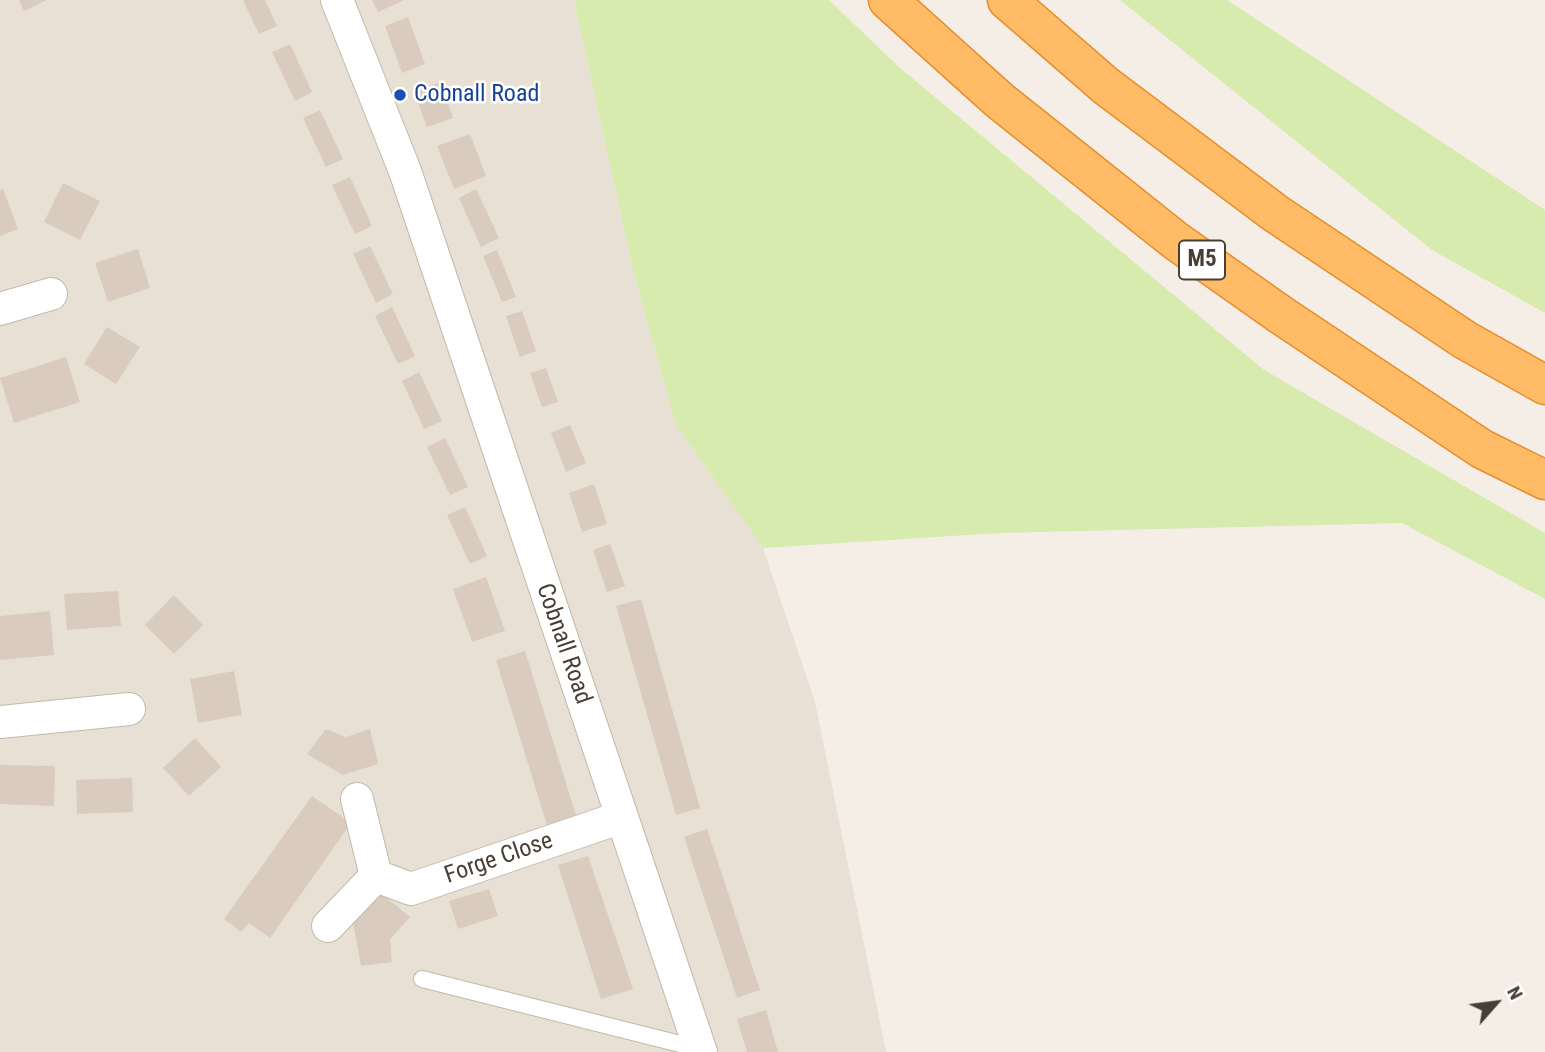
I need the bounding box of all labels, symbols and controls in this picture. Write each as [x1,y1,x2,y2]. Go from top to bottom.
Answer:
place label: Cobnall Road [414,81,539,109]
marker: Cobnall Road [392,87,408,103]
road number: M5 [1179,241,1225,280]
street label: Cobnall Road [529,580,597,708]
street label: Forge Close [441,827,557,891]
north arrow [1461,968,1531,1038]
text: N [1502,982,1528,1003]

